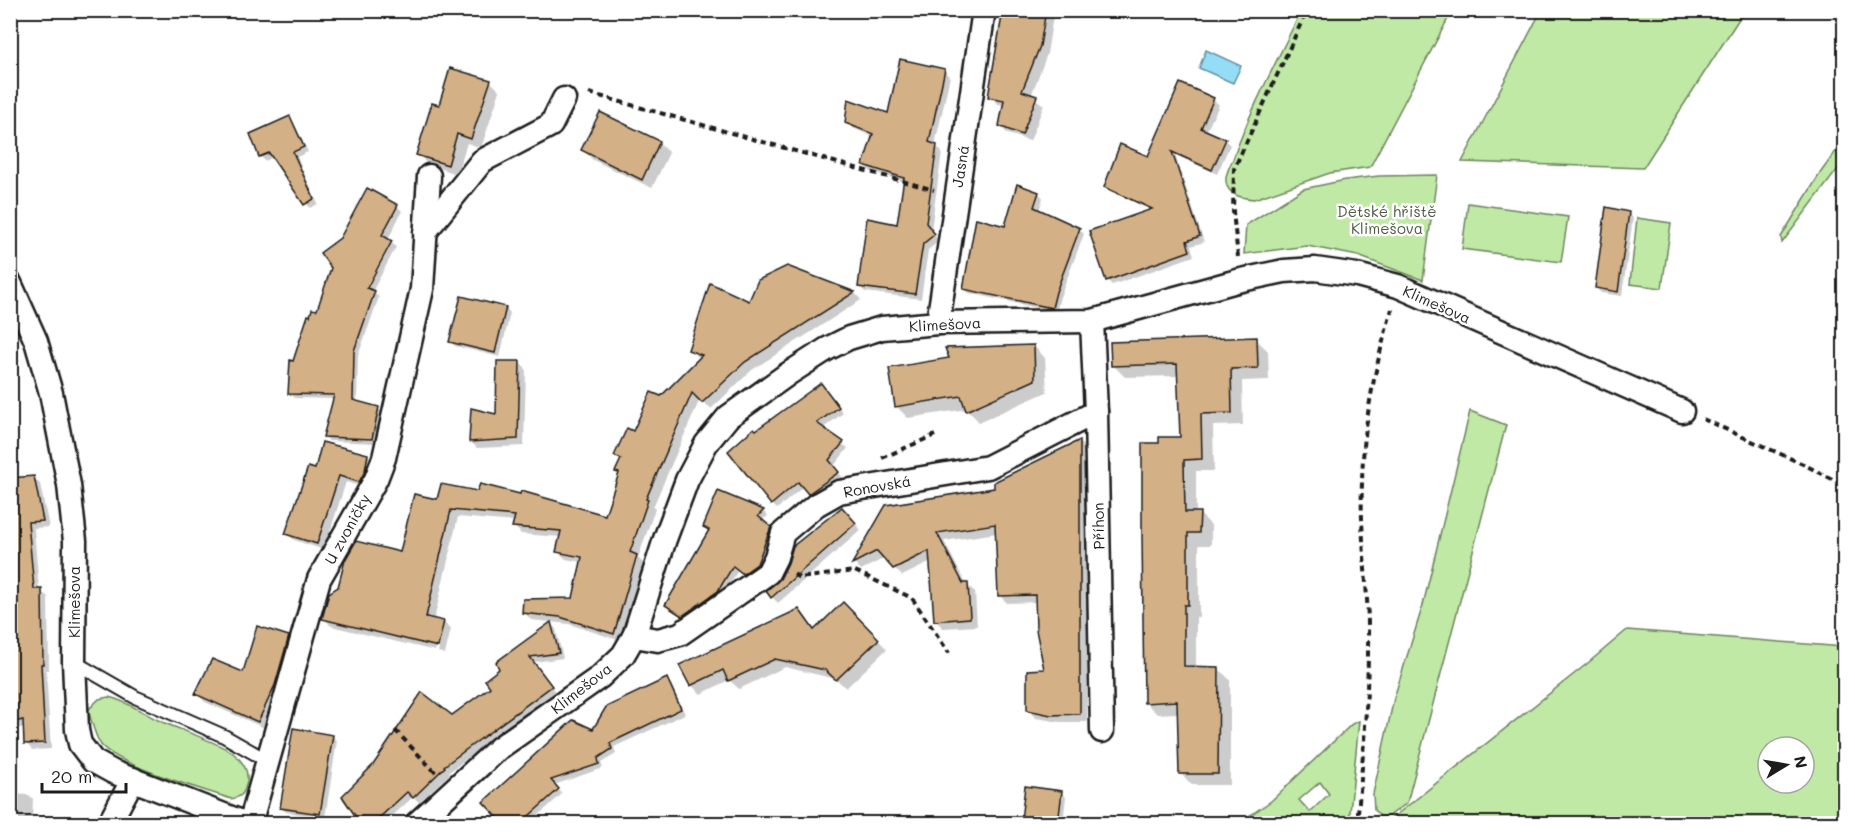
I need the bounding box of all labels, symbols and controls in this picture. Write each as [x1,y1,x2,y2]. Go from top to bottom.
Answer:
street label: Jasná [947,143,973,189]
park label: Dětské hřiště Klimešova [1337,201,1437,238]
street label: Klimešova [1400,280,1474,328]
street label: Klimešova [908,312,982,336]
street label: Ronovská [842,470,912,502]
street label: U zvoničky [319,490,375,568]
street label: Příhon [1088,502,1108,550]
street label: Klimešova [64,566,84,638]
street label: Klimešova [546,658,616,718]
north arrow [1756,735,1816,795]
text: N [1790,754,1813,770]
scale bar [42,756,126,794]
text: 20 m [51,764,92,788]

